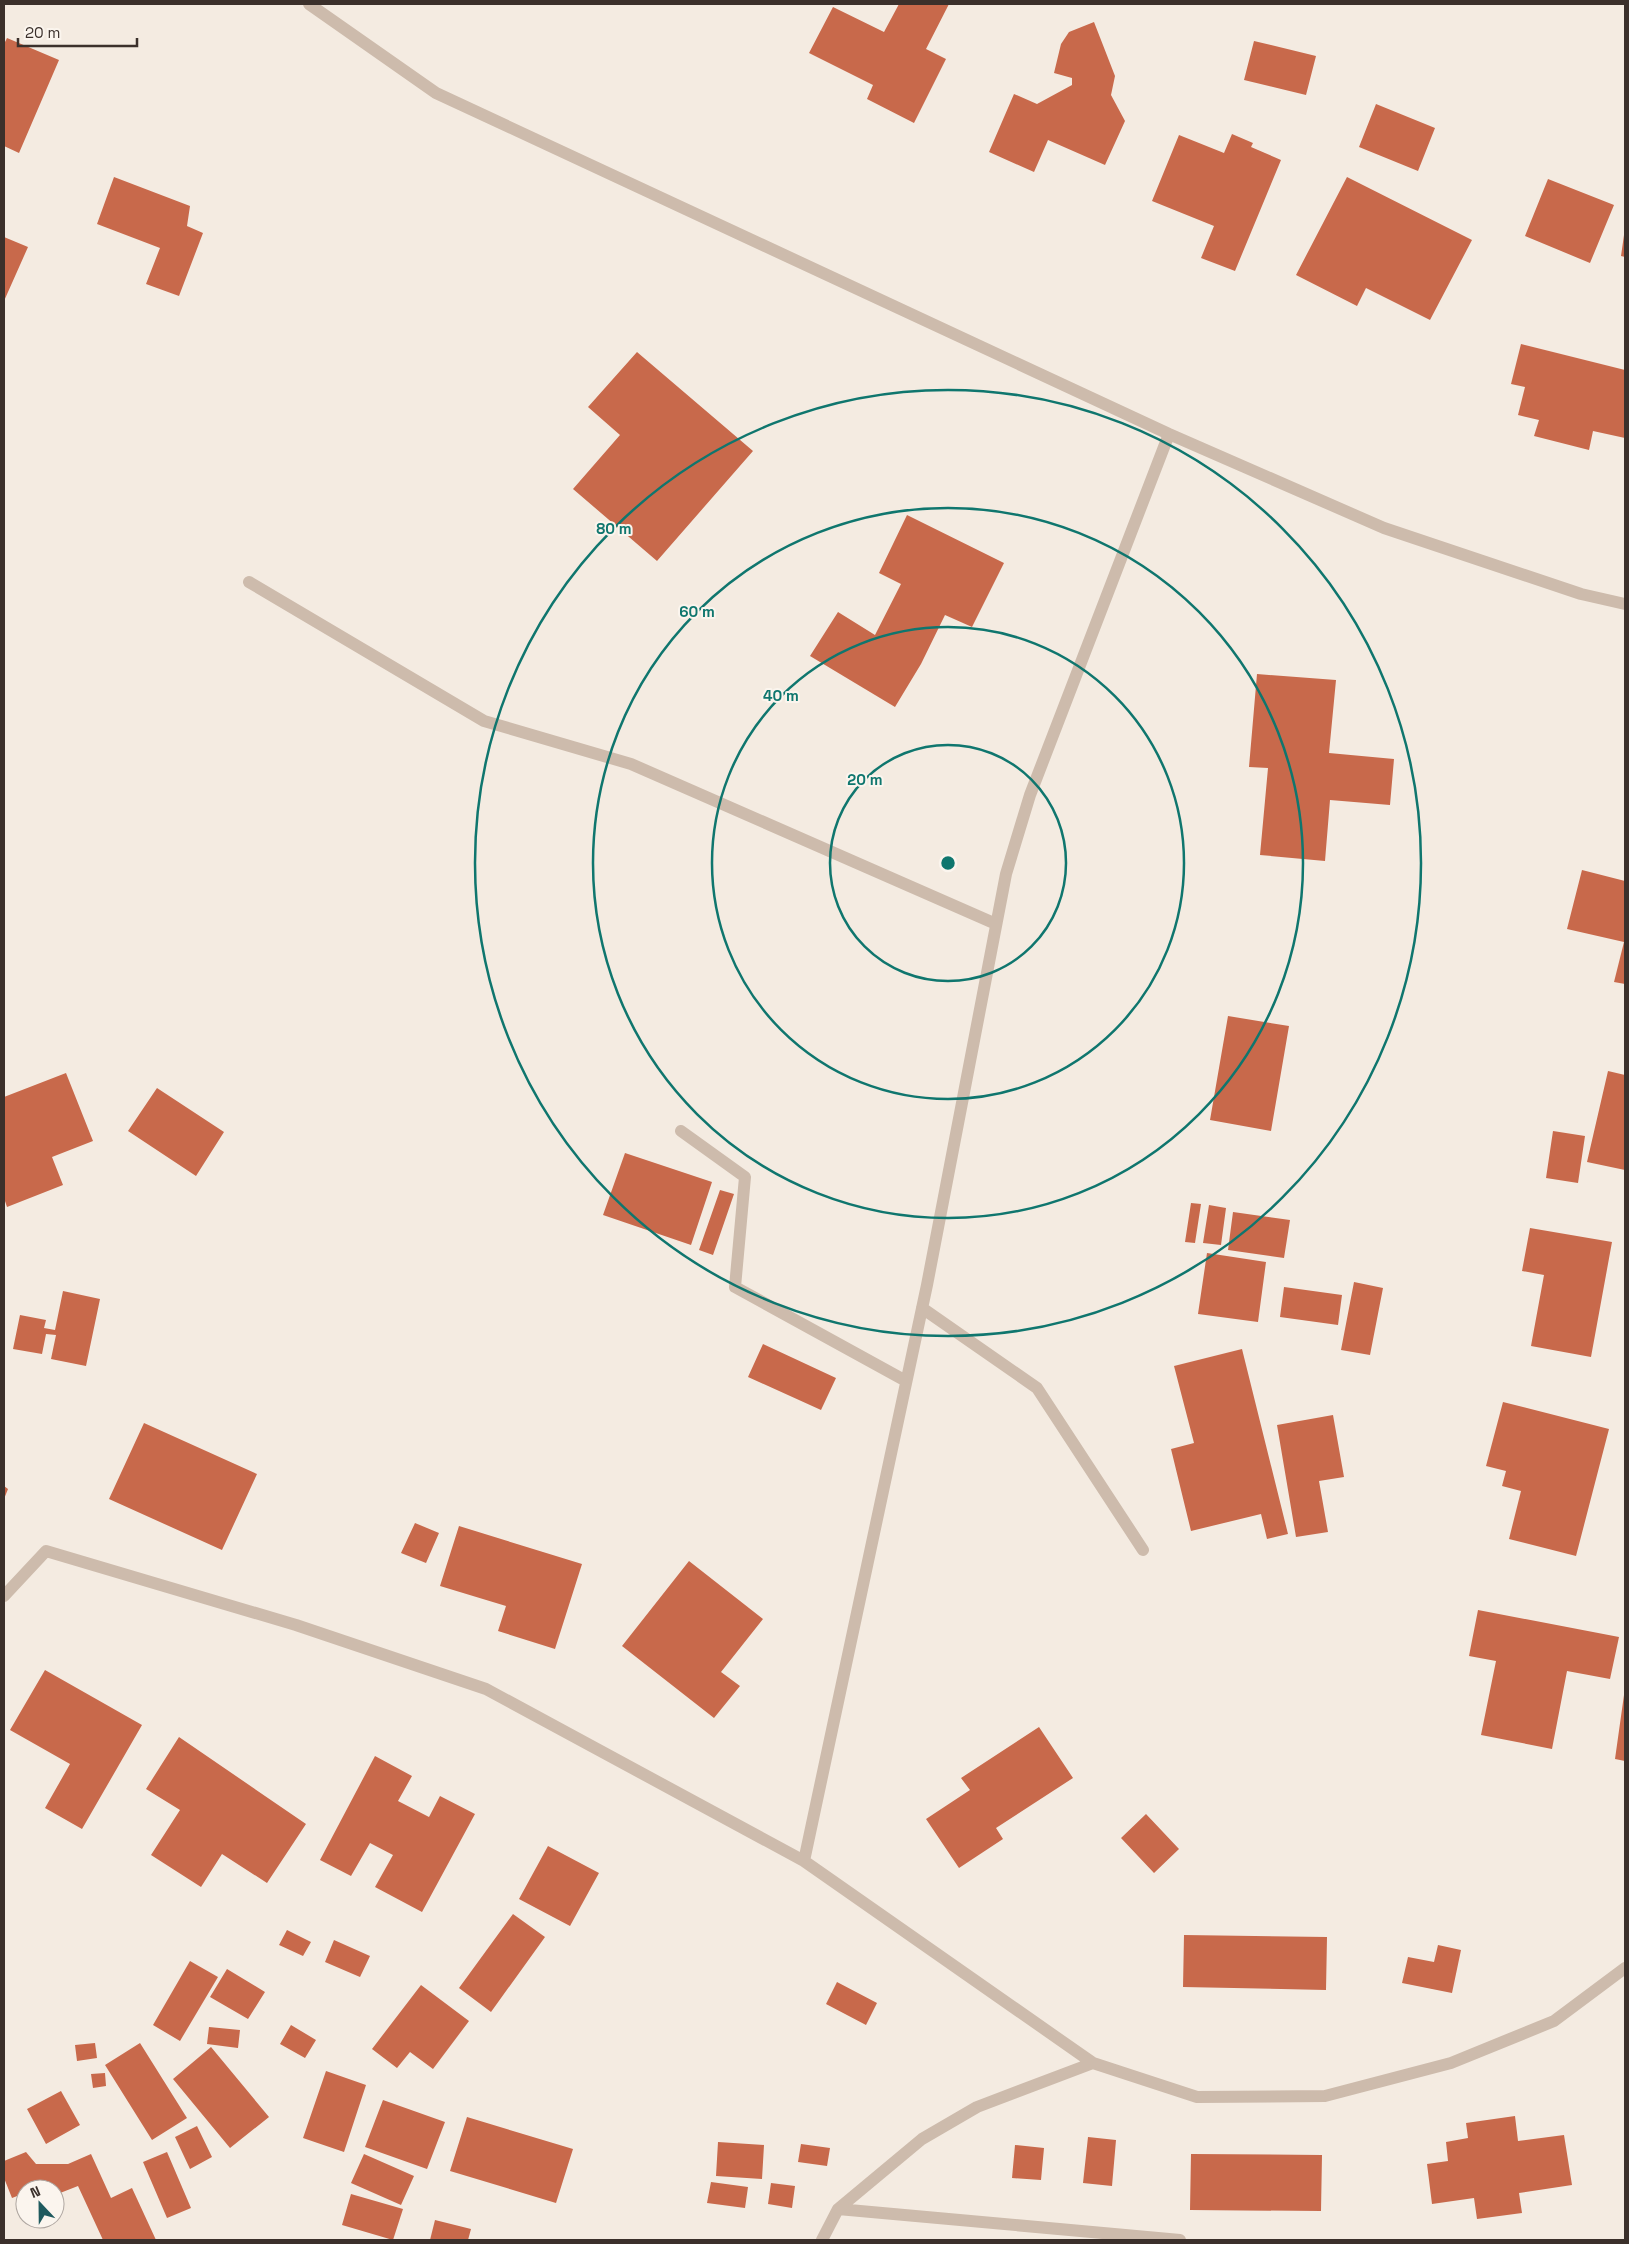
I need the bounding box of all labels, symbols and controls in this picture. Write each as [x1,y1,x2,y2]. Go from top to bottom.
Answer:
scale bar [18,15,136,47]
text: 20 m [25,23,60,42]
text: 80 m [596,519,632,538]
text: 60 m [679,602,715,621]
text: 40 m [763,686,799,705]
text: 20 m [847,770,883,789]
centre of rings [939,854,957,872]
north arrow [15,2179,65,2229]
text: N [27,2182,43,2202]

